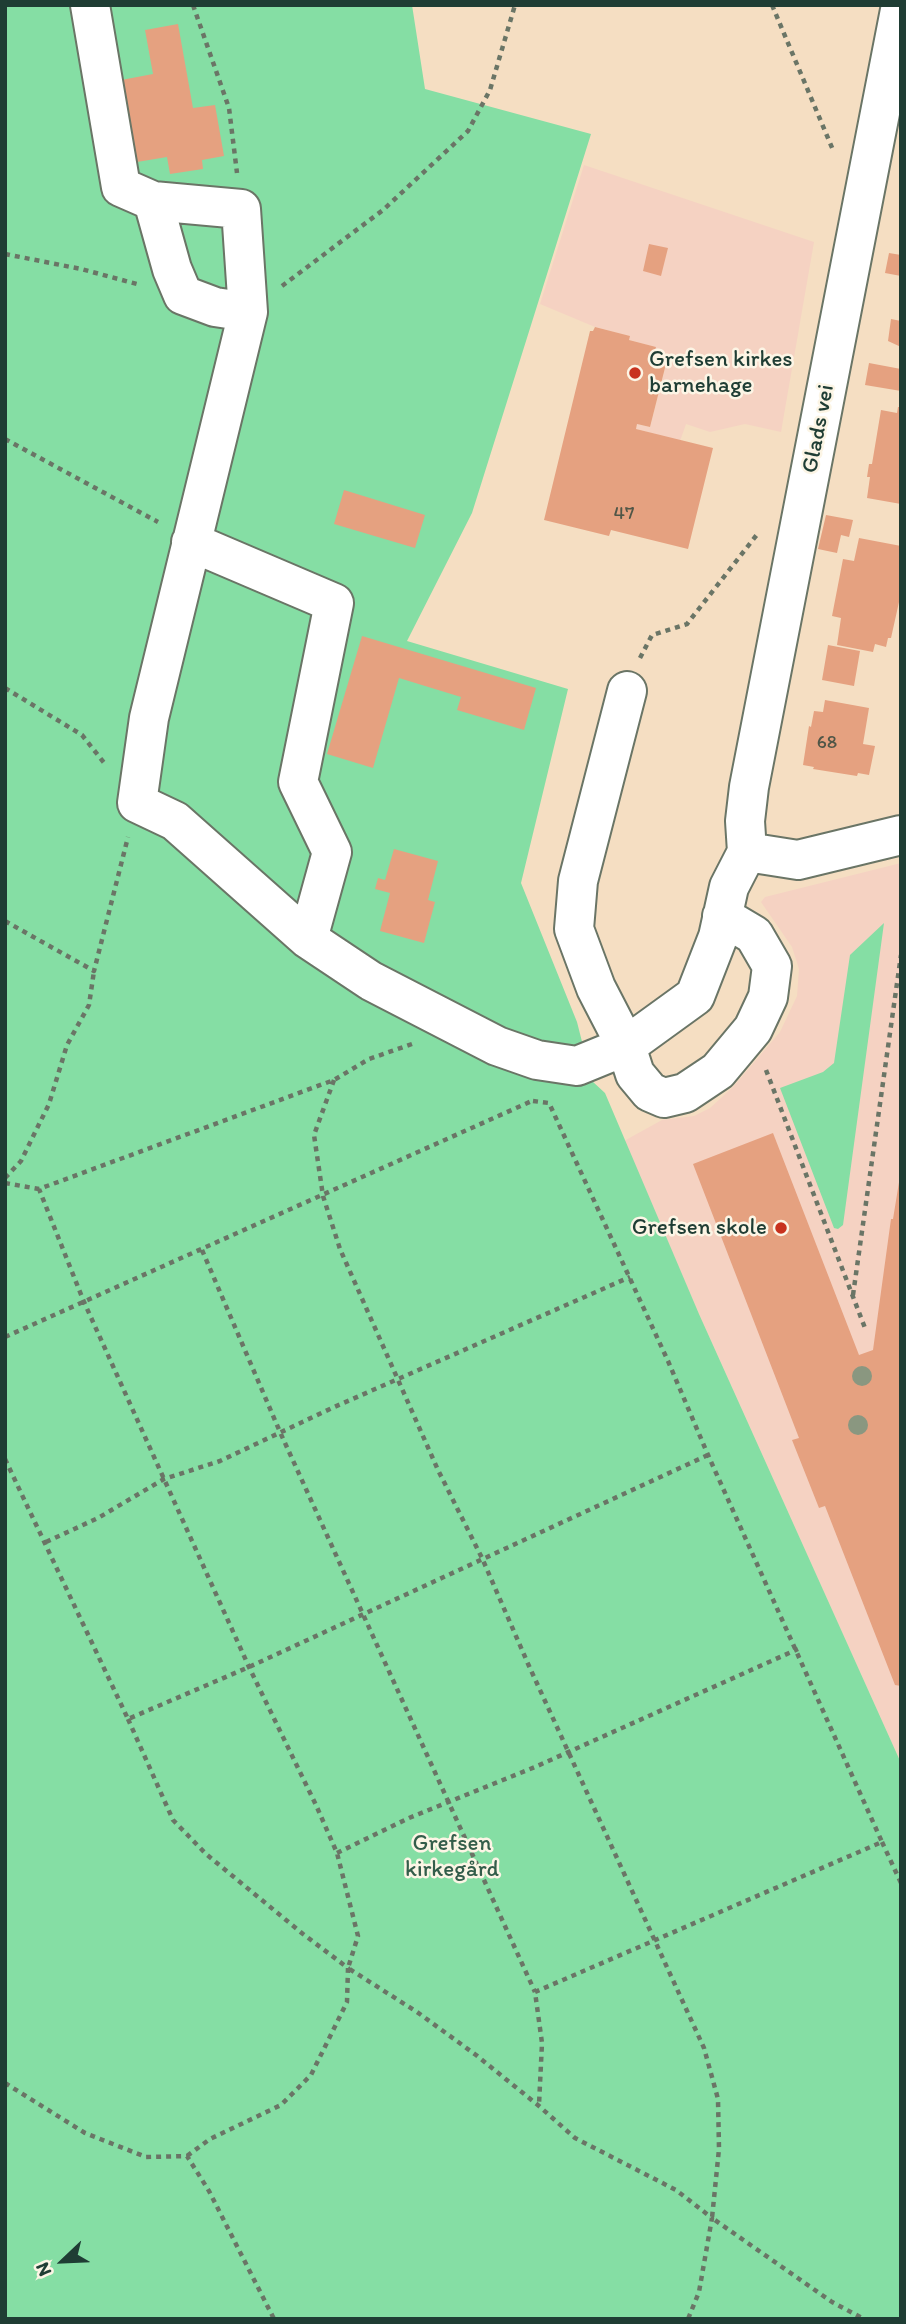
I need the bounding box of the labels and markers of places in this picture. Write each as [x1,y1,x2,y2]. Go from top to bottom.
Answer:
place label: Grefsen kirkes barnehage [649,346,793,400]
marker: Grefsen kirkes barnehage [627,365,643,381]
place label: Grefsen skole [632,1214,767,1242]
marker: Grefsen skole [773,1220,789,1236]

